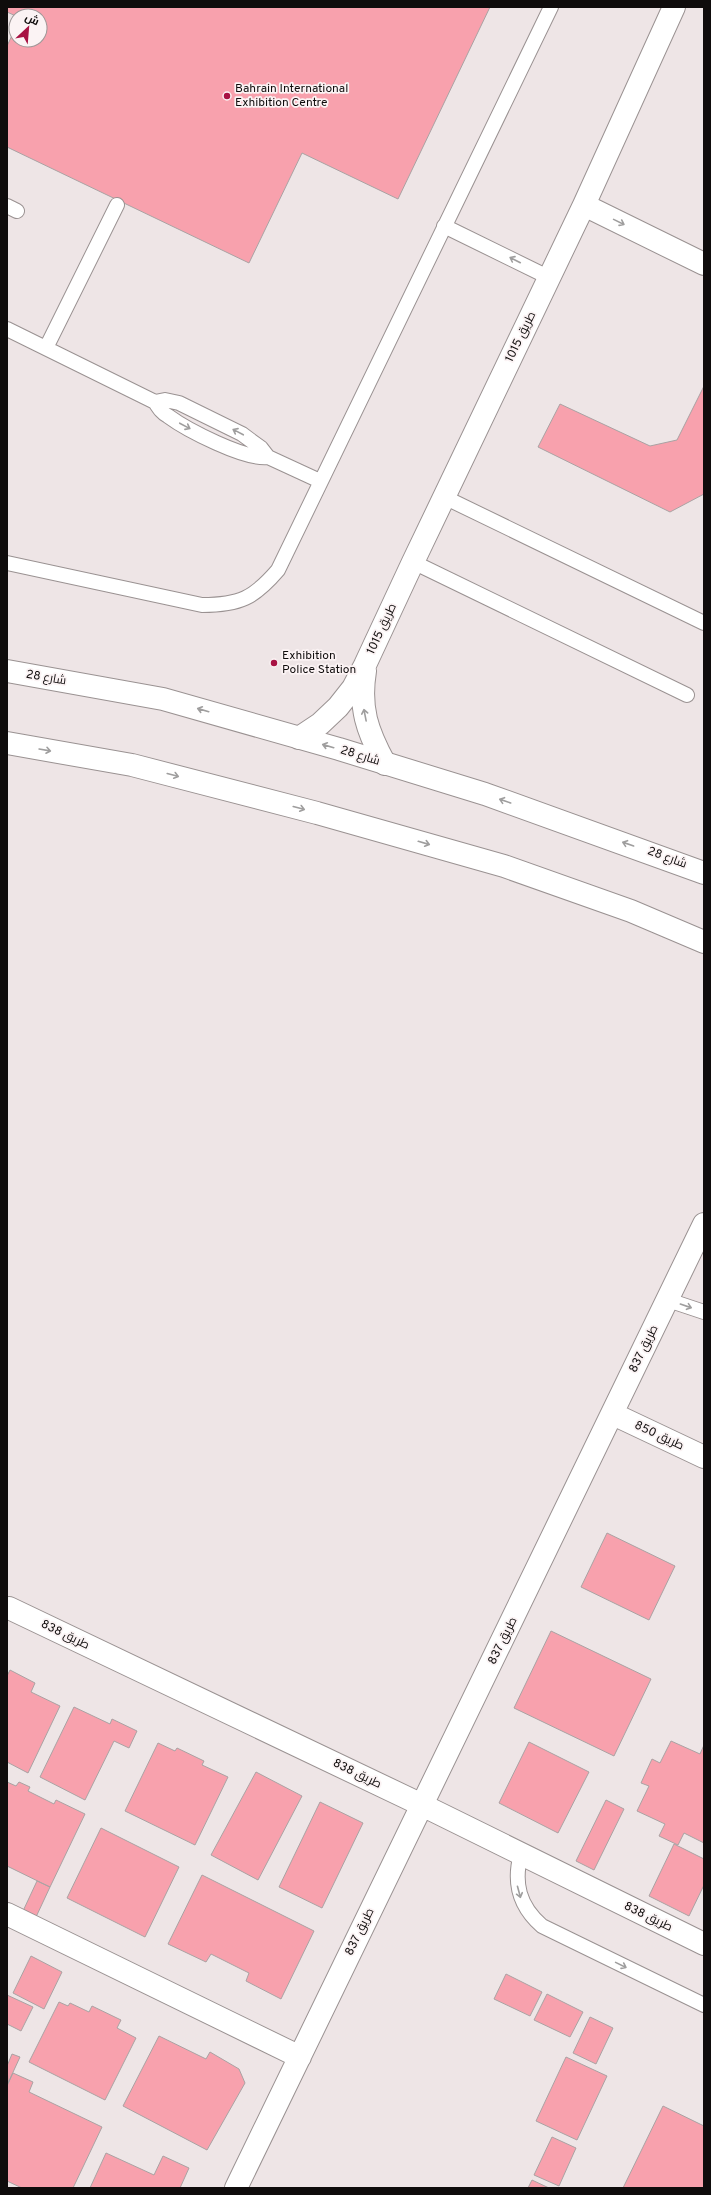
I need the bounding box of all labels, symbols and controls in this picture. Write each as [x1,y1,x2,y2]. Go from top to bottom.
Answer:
north arrow [8,8,48,48]
text: ش [23,11,41,29]
place label: Bahrain International Exhibition Centre [235,81,348,111]
marker: Bahrain International Exhibition Centre [222,91,232,101]
one-way arrow [613,219,625,226]
one-way arrow [509,256,521,263]
street label: طريق 1015 [502,309,540,365]
one-way arrow [179,423,191,430]
one-way arrow [232,428,244,436]
street label: طريق 1015 [363,601,401,657]
place label: Exhibition Police Station [282,648,356,678]
marker: Exhibition Police Station [269,658,279,668]
street label: شارع 28 [25,667,68,689]
one-way arrow [197,706,210,713]
one-way arrow [360,709,368,722]
one-way arrow [322,742,335,749]
street label: شارع 28 [338,742,382,770]
one-way arrow [39,746,52,754]
one-way arrow [166,772,179,780]
one-way arrow [500,797,512,805]
one-way arrow [292,805,305,812]
one-way arrow [417,840,430,847]
one-way arrow [623,840,635,848]
street label: شارع 28 [645,844,689,873]
one-way arrow [679,1303,692,1310]
street label: طريق 837 [626,1323,662,1375]
street label: طريق 850 [632,1418,686,1454]
street label: طريق 837 [485,1615,521,1667]
street label: طريق 838 [38,1616,92,1654]
street label: طريق 838 [330,1755,384,1793]
one-way arrow [516,1886,523,1899]
street label: طريق 838 [621,1898,675,1936]
street label: طريق 837 [342,1906,378,1958]
one-way arrow [615,1962,627,1969]

